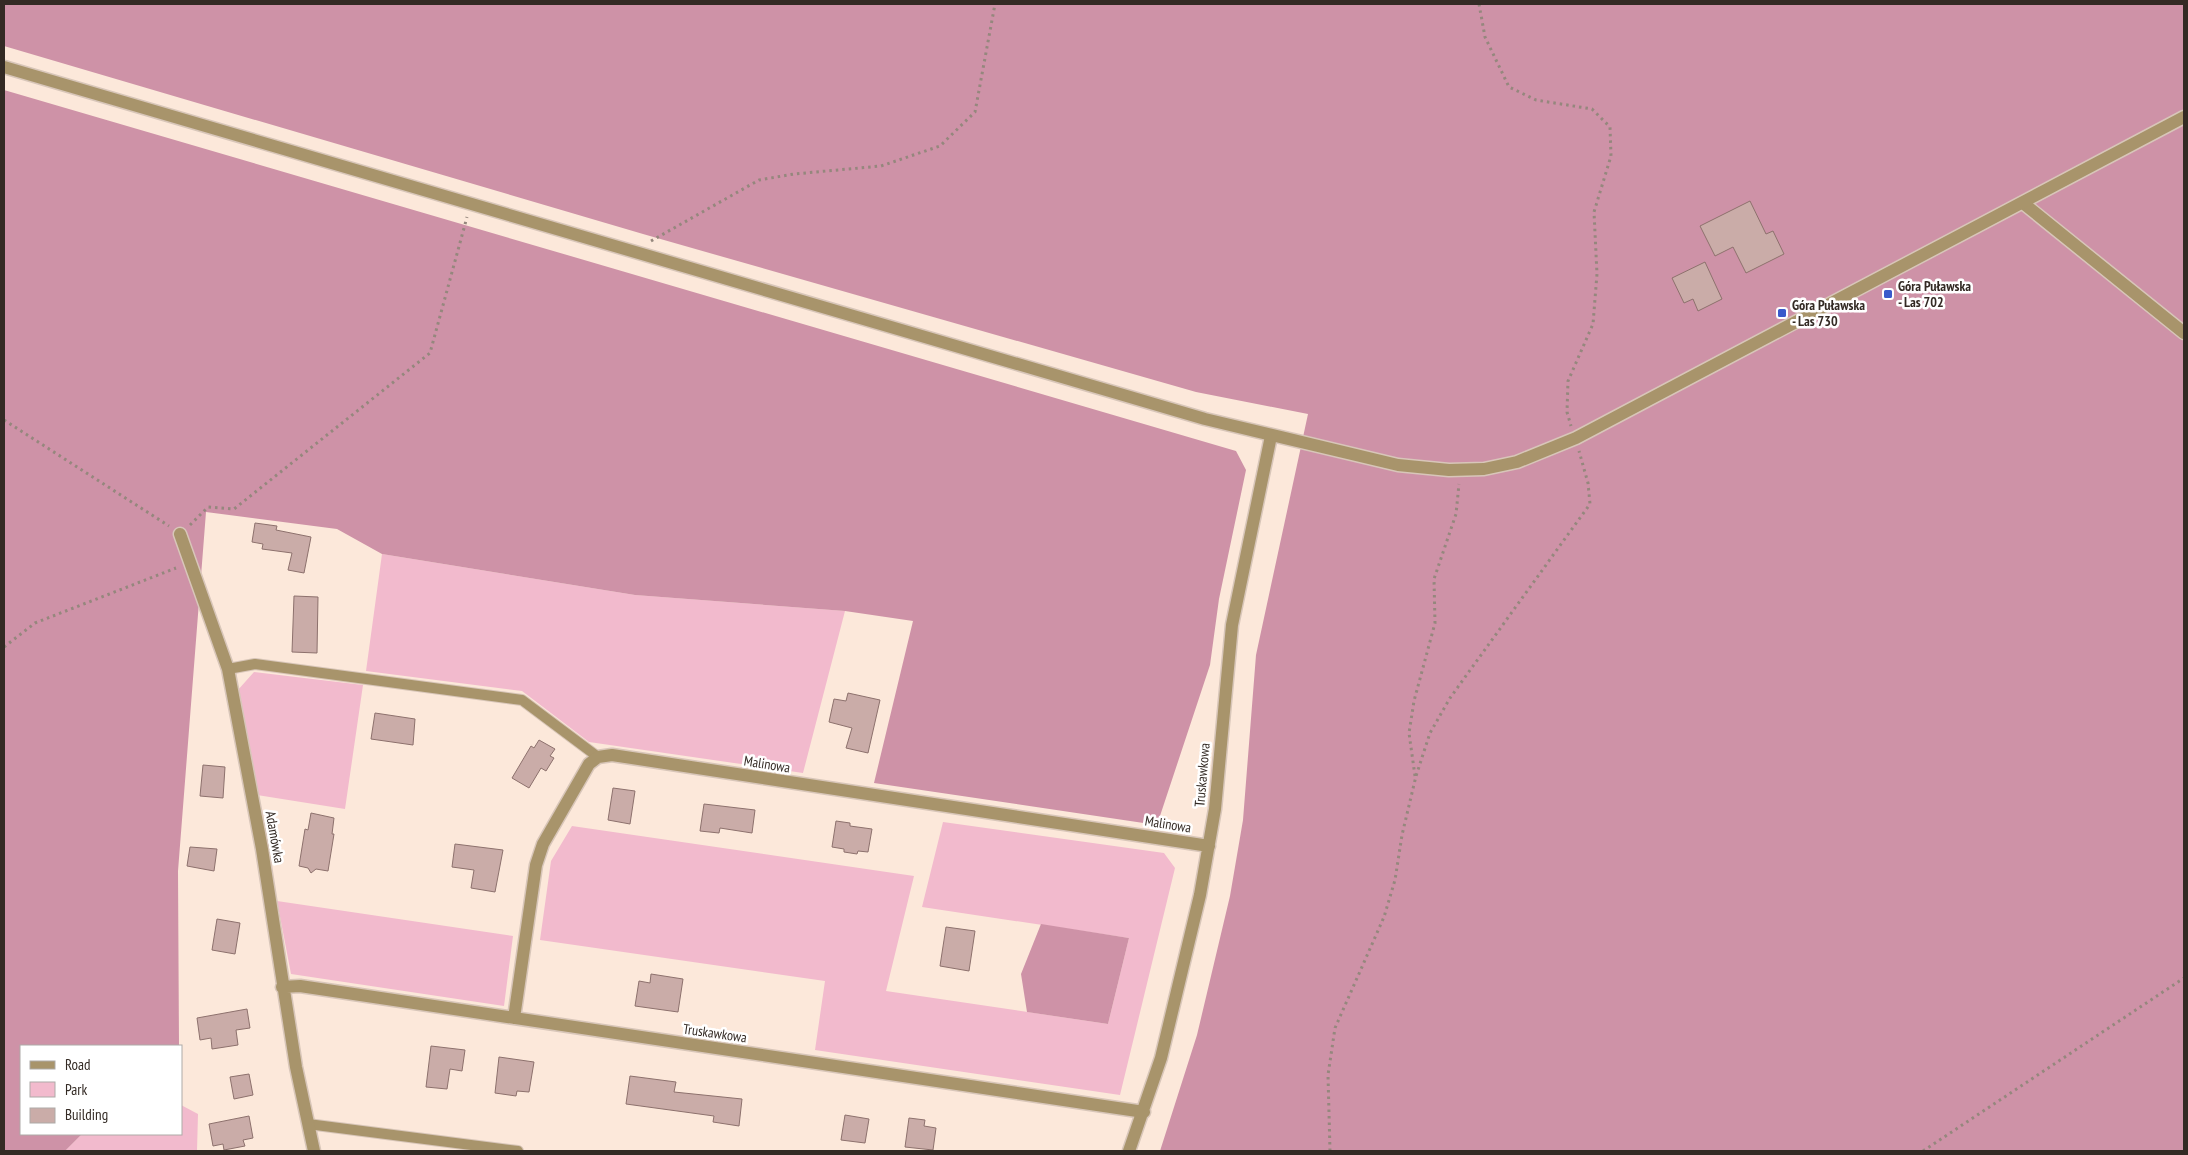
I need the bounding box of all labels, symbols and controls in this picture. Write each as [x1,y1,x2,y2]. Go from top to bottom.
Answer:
place label: Góra Puławska - Las 702 [1898,277,1971,311]
marker: Góra Puławska - Las 702 [1882,288,1894,300]
place label: Góra Puławska - Las 730 [1792,296,1865,330]
marker: Góra Puławska - Las 730 [1776,307,1788,319]
street label: Truskawkowa [1190,742,1214,808]
street label: Malinowa [743,751,791,777]
street label: Adamówka [262,810,288,864]
street label: Malinowa [1144,811,1192,837]
street label: Truskawkowa [682,1020,748,1046]
legend [20,1045,182,1135]
text: Road [65,1055,91,1074]
text: Park [65,1080,87,1099]
text: Building [65,1105,108,1124]

